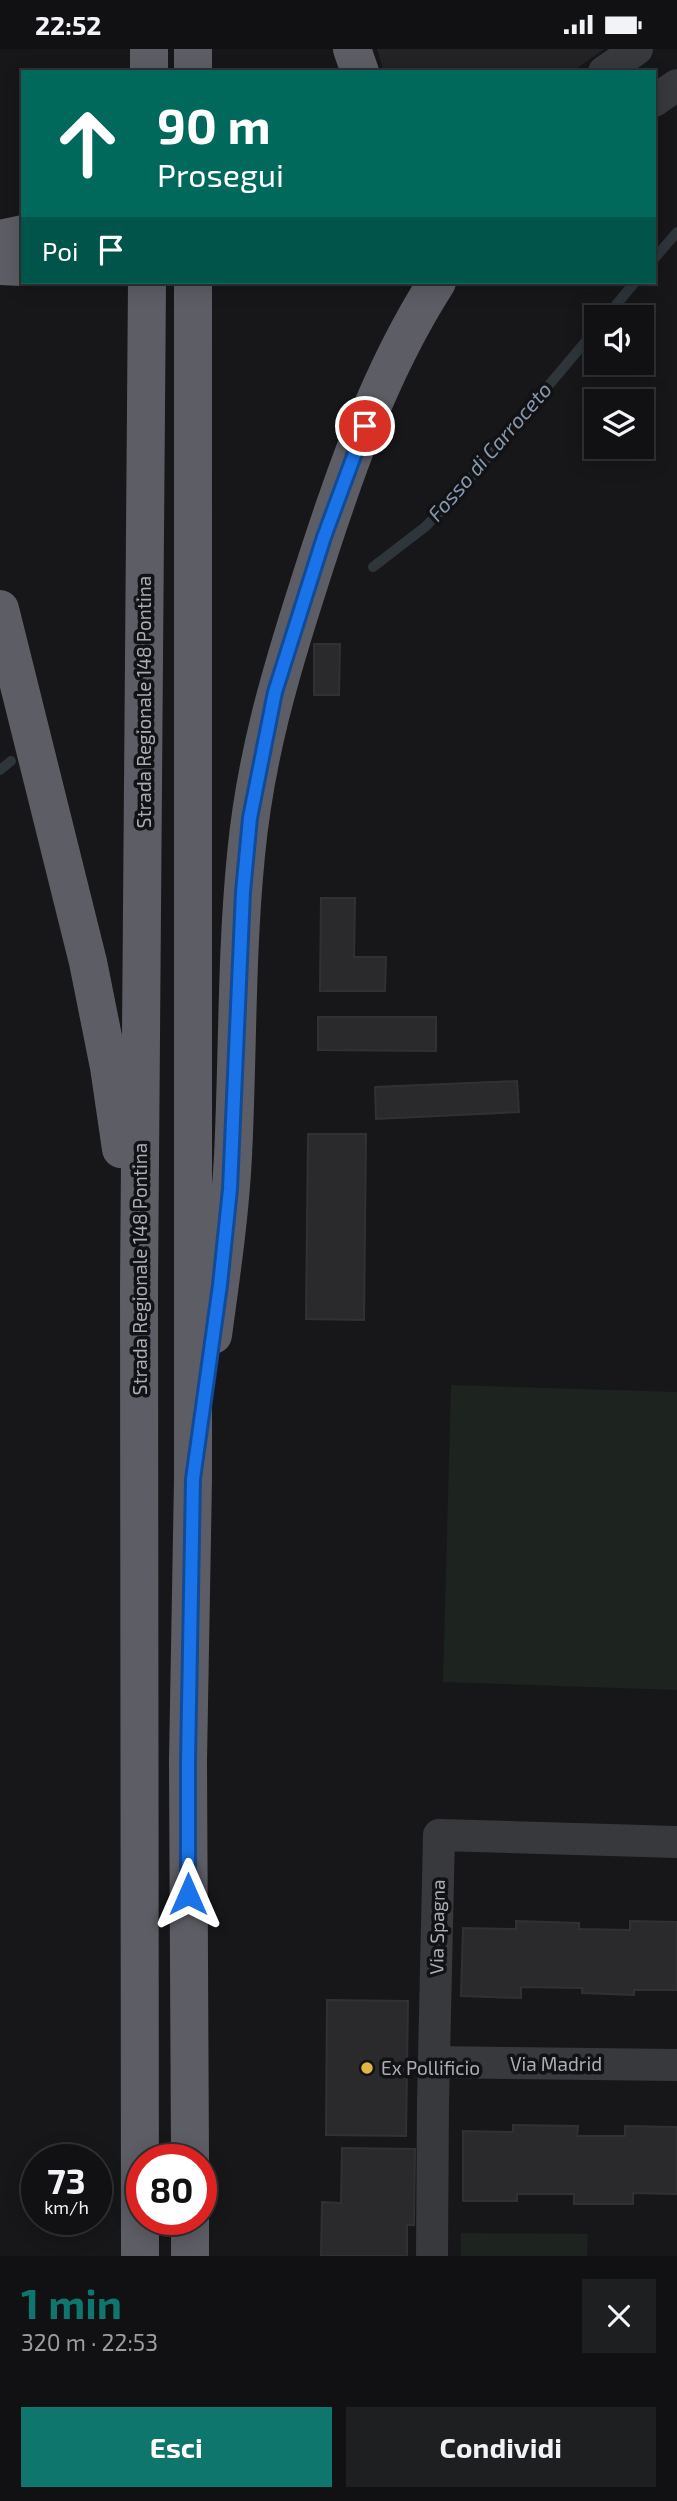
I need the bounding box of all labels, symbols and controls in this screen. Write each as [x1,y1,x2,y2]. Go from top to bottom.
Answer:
text: 22:52 [35,9,101,40]
text: 90 m [157,95,271,154]
icon: ahead [42,98,133,189]
text: Prosegui [157,155,284,193]
icon: arrive [92,231,130,269]
text: Poi [42,235,78,266]
map controls [584,305,654,459]
button: sound [584,305,654,375]
water label: Fosso di Carroceto [422,377,556,526]
button: layers [584,389,654,459]
pin [335,396,395,456]
icon: arrive [346,407,384,445]
street label: Strada Regionale 148 Pontina [132,576,155,828]
street label: Strada Regionale 148 Pontina [128,1143,151,1395]
position arrow [151,1857,225,1931]
street label: Via Spagna [424,1879,449,1975]
street label: Via Madrid [510,2052,602,2075]
place label: Ex Pollificio [381,2056,480,2079]
marker: Ex Pollificio [359,2060,375,2076]
speed limit sign: 80 [126,2144,217,2235]
text: 73 [47,2159,86,2201]
text: km/h [44,2196,89,2218]
text: 1 min [21,2277,122,2327]
button: close [582,2279,656,2353]
text: 320 m · 22:53 [21,2328,158,2356]
button: Esci [21,2407,332,2487]
button: Condividi [346,2407,656,2487]

